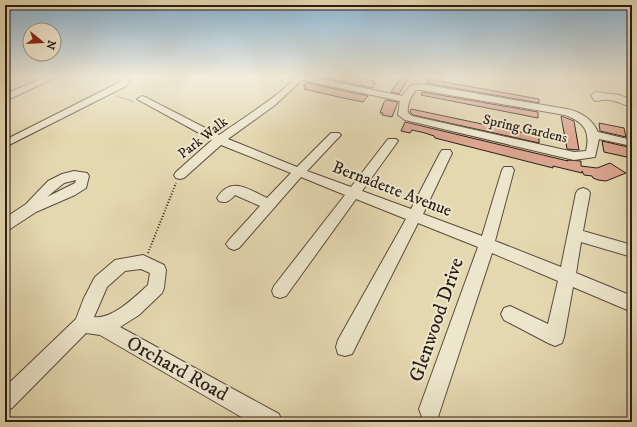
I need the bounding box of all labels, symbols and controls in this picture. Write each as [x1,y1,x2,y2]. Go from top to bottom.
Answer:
north arrow [22,22,62,62]
text: N [43,38,59,51]
street label: Spring Gardens [481,111,569,148]
street label: Park Walk [175,113,232,163]
street label: Bernadette Avenue [329,156,455,222]
street label: Glenwood Drive [404,255,470,385]
street label: Orchard Road [122,331,232,407]

